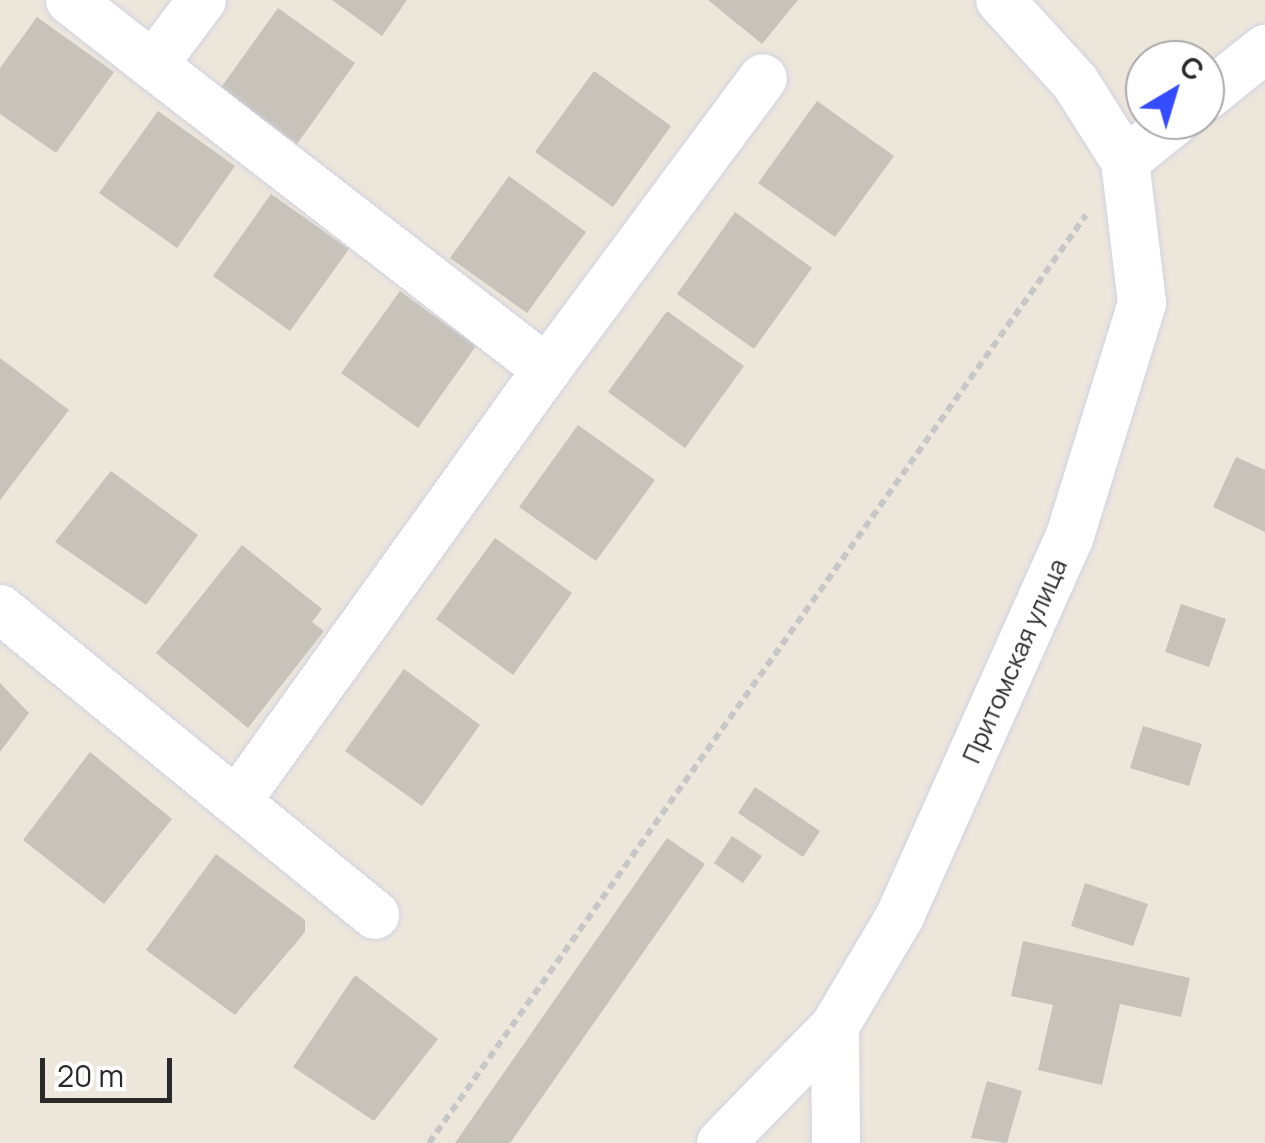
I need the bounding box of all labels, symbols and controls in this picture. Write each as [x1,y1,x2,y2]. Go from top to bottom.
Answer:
north arrow [1125,40,1225,140]
text: С [1172,47,1212,89]
street label: Притомская улица [956,554,1074,768]
scale bar [45,1038,178,1100]
text: 20 m [57,1055,124,1096]

